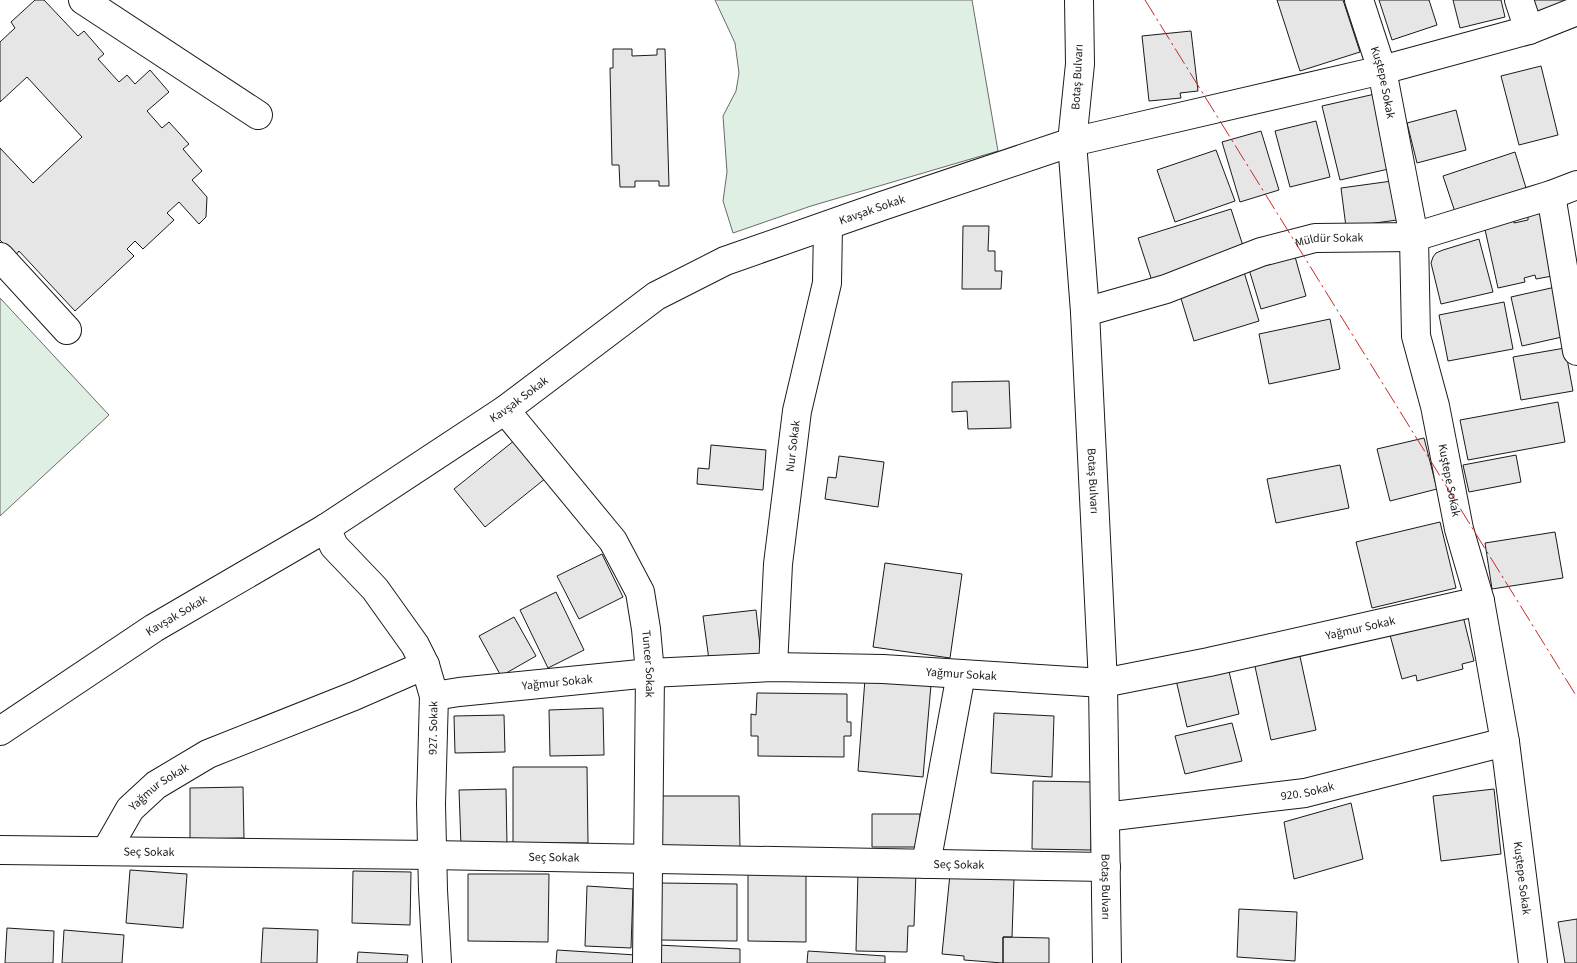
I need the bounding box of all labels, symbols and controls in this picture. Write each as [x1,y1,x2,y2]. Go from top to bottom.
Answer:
street label: Botaş Bulvarı [1067,44,1088,110]
street label: Kuştepe Sokak [1366,44,1399,120]
street label: Kavşak Sokak [837,191,908,229]
street label: Müldür Sokak [1293,230,1364,252]
street label: Kavşak Sokak [486,372,552,427]
street label: Nur Sokak [782,419,805,473]
street label: Kuştepe Sokak [1434,443,1464,518]
street label: Botaş Bulvarı [1083,448,1103,514]
street label: Kavşak Sokak [142,591,211,640]
street label: Yağmur Sokak [1323,612,1397,645]
street label: Tuncer Sokak [637,630,658,698]
street label: Yağmur Sokak [924,664,997,685]
street label: Yağmur Sokak [520,671,593,695]
street label: 927. Sokak [425,701,442,755]
street label: Yağmur Sokak [125,759,192,815]
street label: 920. Sokak [1280,778,1336,805]
street label: Kuştepe Sokak [1509,841,1535,916]
street label: Seç Sokak [123,843,175,861]
street label: Seç Sokak [528,849,580,867]
street label: Botaş Bulvarı [1096,854,1114,920]
street label: Seç Sokak [933,856,985,874]

